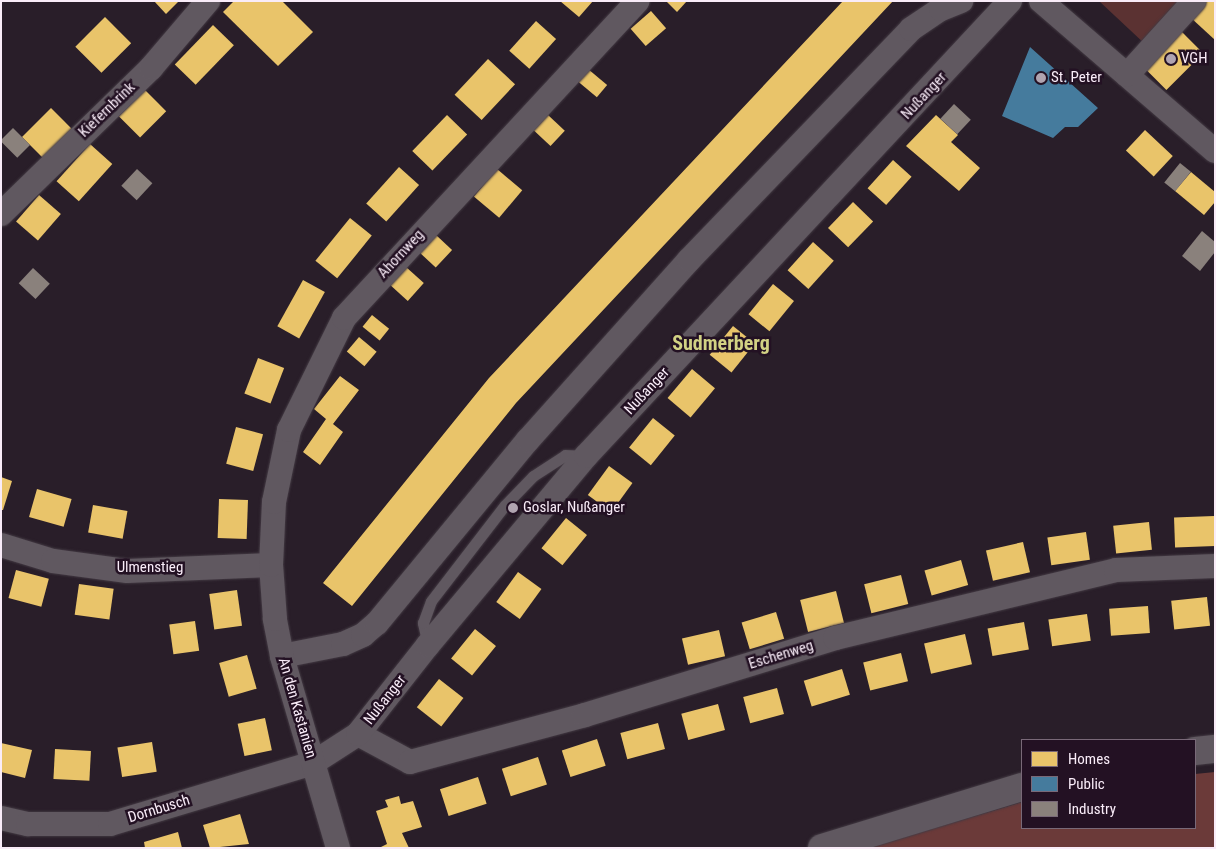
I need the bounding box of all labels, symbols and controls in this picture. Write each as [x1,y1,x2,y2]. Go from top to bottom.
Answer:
place label: VGH [1181,50,1207,68]
marker: VGH [1165,53,1177,65]
street label: Nußanger [898,69,950,123]
place label: St. Peter [1051,69,1102,87]
marker: St. Peter [1035,72,1047,84]
street label: Kiefernbrink [75,79,139,141]
street label: Ahornweg [374,226,428,282]
district label: Sudmerberg [672,331,770,355]
street label: Nußanger [621,364,673,418]
place label: Goslar, Nußanger [523,499,625,517]
marker: Goslar, Nußanger [507,502,519,514]
street label: Ulmenstieg [117,559,183,577]
street label: Eschenweg [746,637,816,673]
street label: An den Kastanien [274,656,320,760]
street label: Nußanger [360,672,410,728]
legend [1021,739,1196,829]
text: Homes [1068,750,1110,768]
text: Public [1068,775,1105,793]
street label: Dornbusch [126,791,192,827]
text: Industry [1068,800,1116,818]

